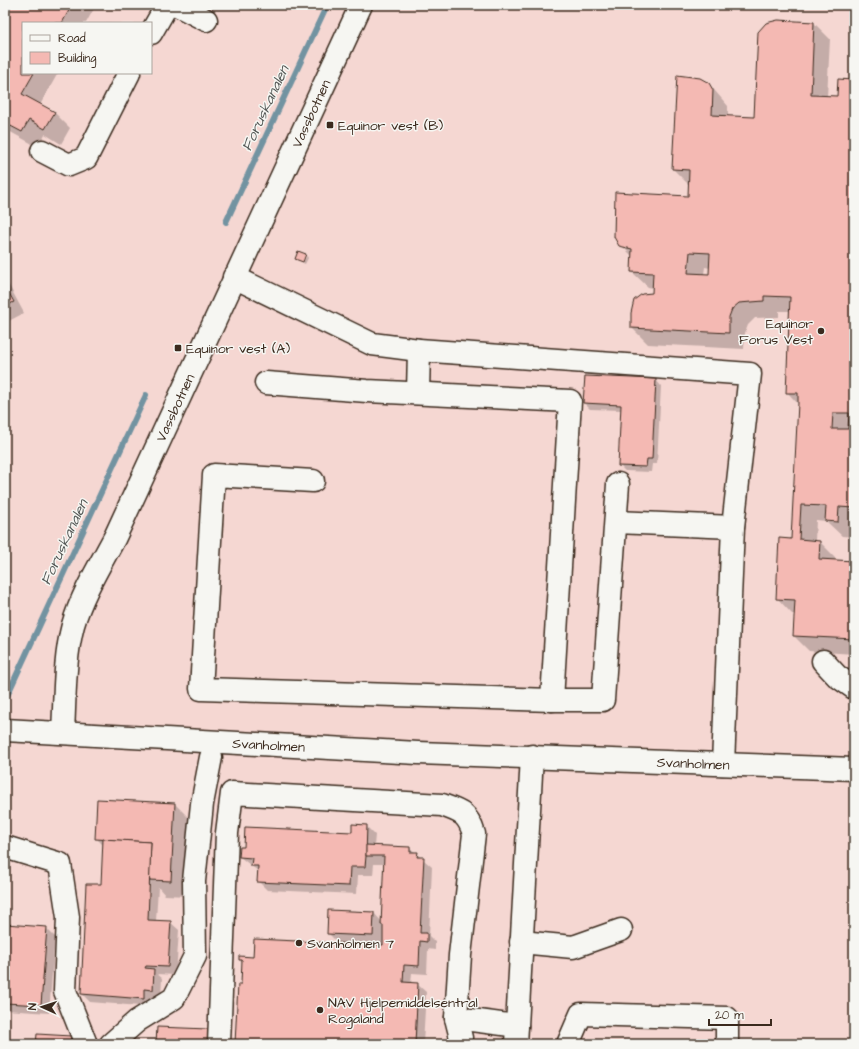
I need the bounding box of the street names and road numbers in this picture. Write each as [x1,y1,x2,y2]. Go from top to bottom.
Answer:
street label: Vassbotnen [287,77,336,151]
street label: Vassbotnen [151,371,200,445]
street label: Svanholmen [232,734,305,758]
street label: Svanholmen [656,753,730,775]

